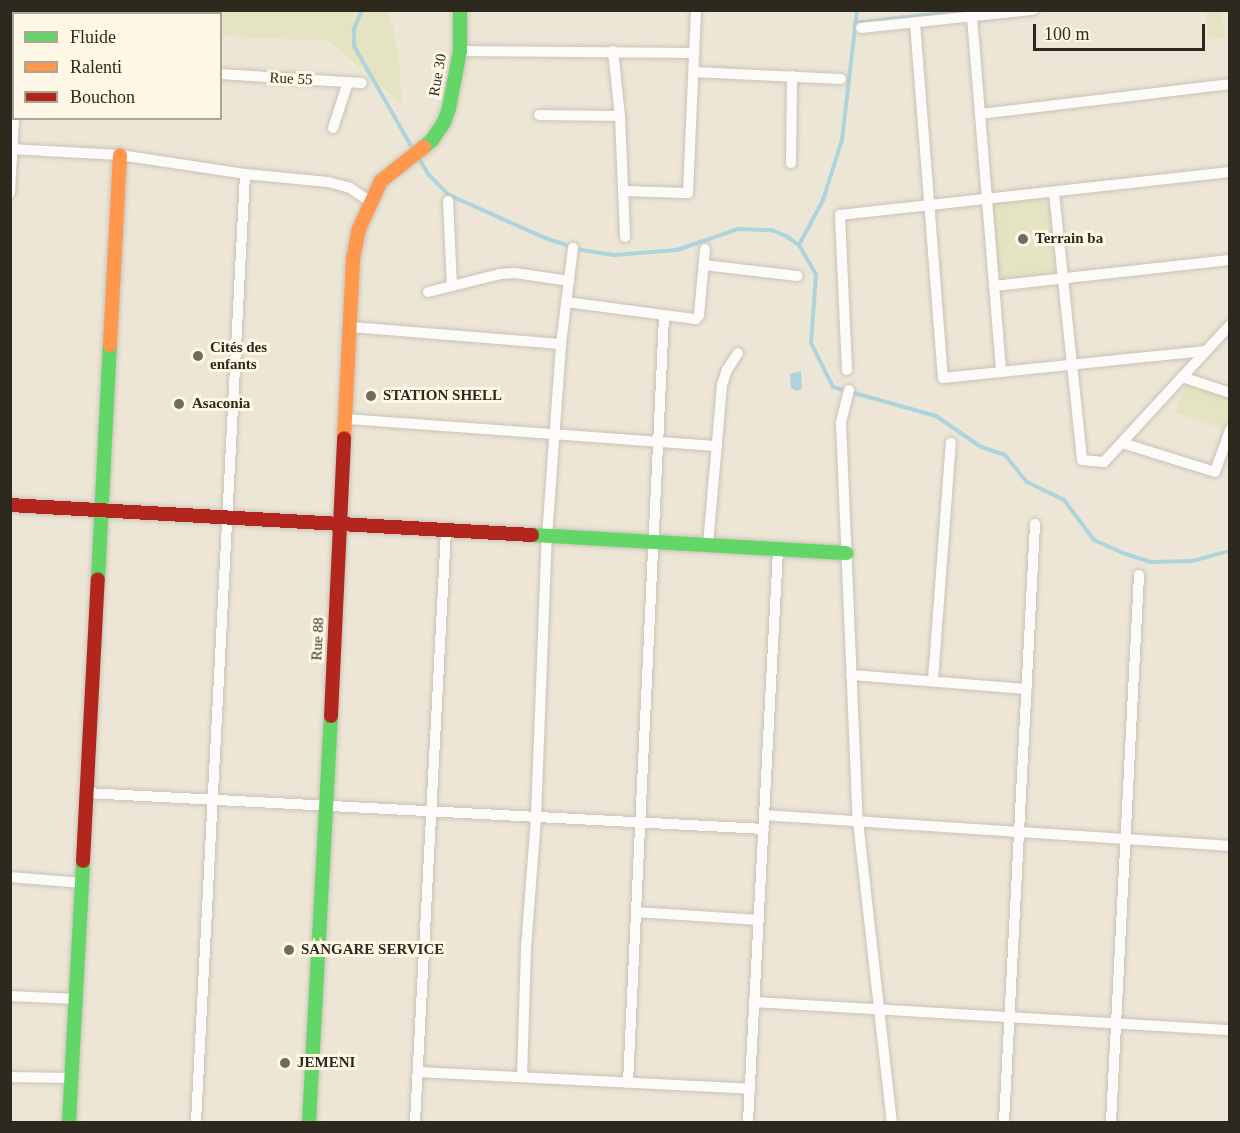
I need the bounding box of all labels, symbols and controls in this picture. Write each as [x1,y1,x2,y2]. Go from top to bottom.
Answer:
legend [12,12,222,120]
scale bar [1036,12,1208,50]
text: 100 m [1044,24,1090,44]
text: Fluide [70,27,116,47]
street label: Rue 30 [425,52,451,98]
text: Ralenti [70,57,122,77]
street label: Rue 55 [269,69,313,89]
text: Bouchon [70,87,135,107]
place label: Terrain ba [1035,230,1103,248]
marker: Terrain ba [1016,232,1030,246]
place label: Cités des enfants [210,338,267,373]
marker: Cités des enfants [191,349,205,363]
place label: STATION SHELL [383,387,502,405]
marker: STATION SHELL [364,389,378,403]
marker: Asaconia [170,395,188,413]
place label: Asaconia [192,395,250,413]
street label: Rue 88 [308,617,328,661]
place label: SANGARE SERVICE [301,941,444,959]
marker: SANGARE SERVICE [282,943,296,957]
place label: JEMENI [297,1054,355,1072]
marker: JEMENI [278,1056,292,1070]

